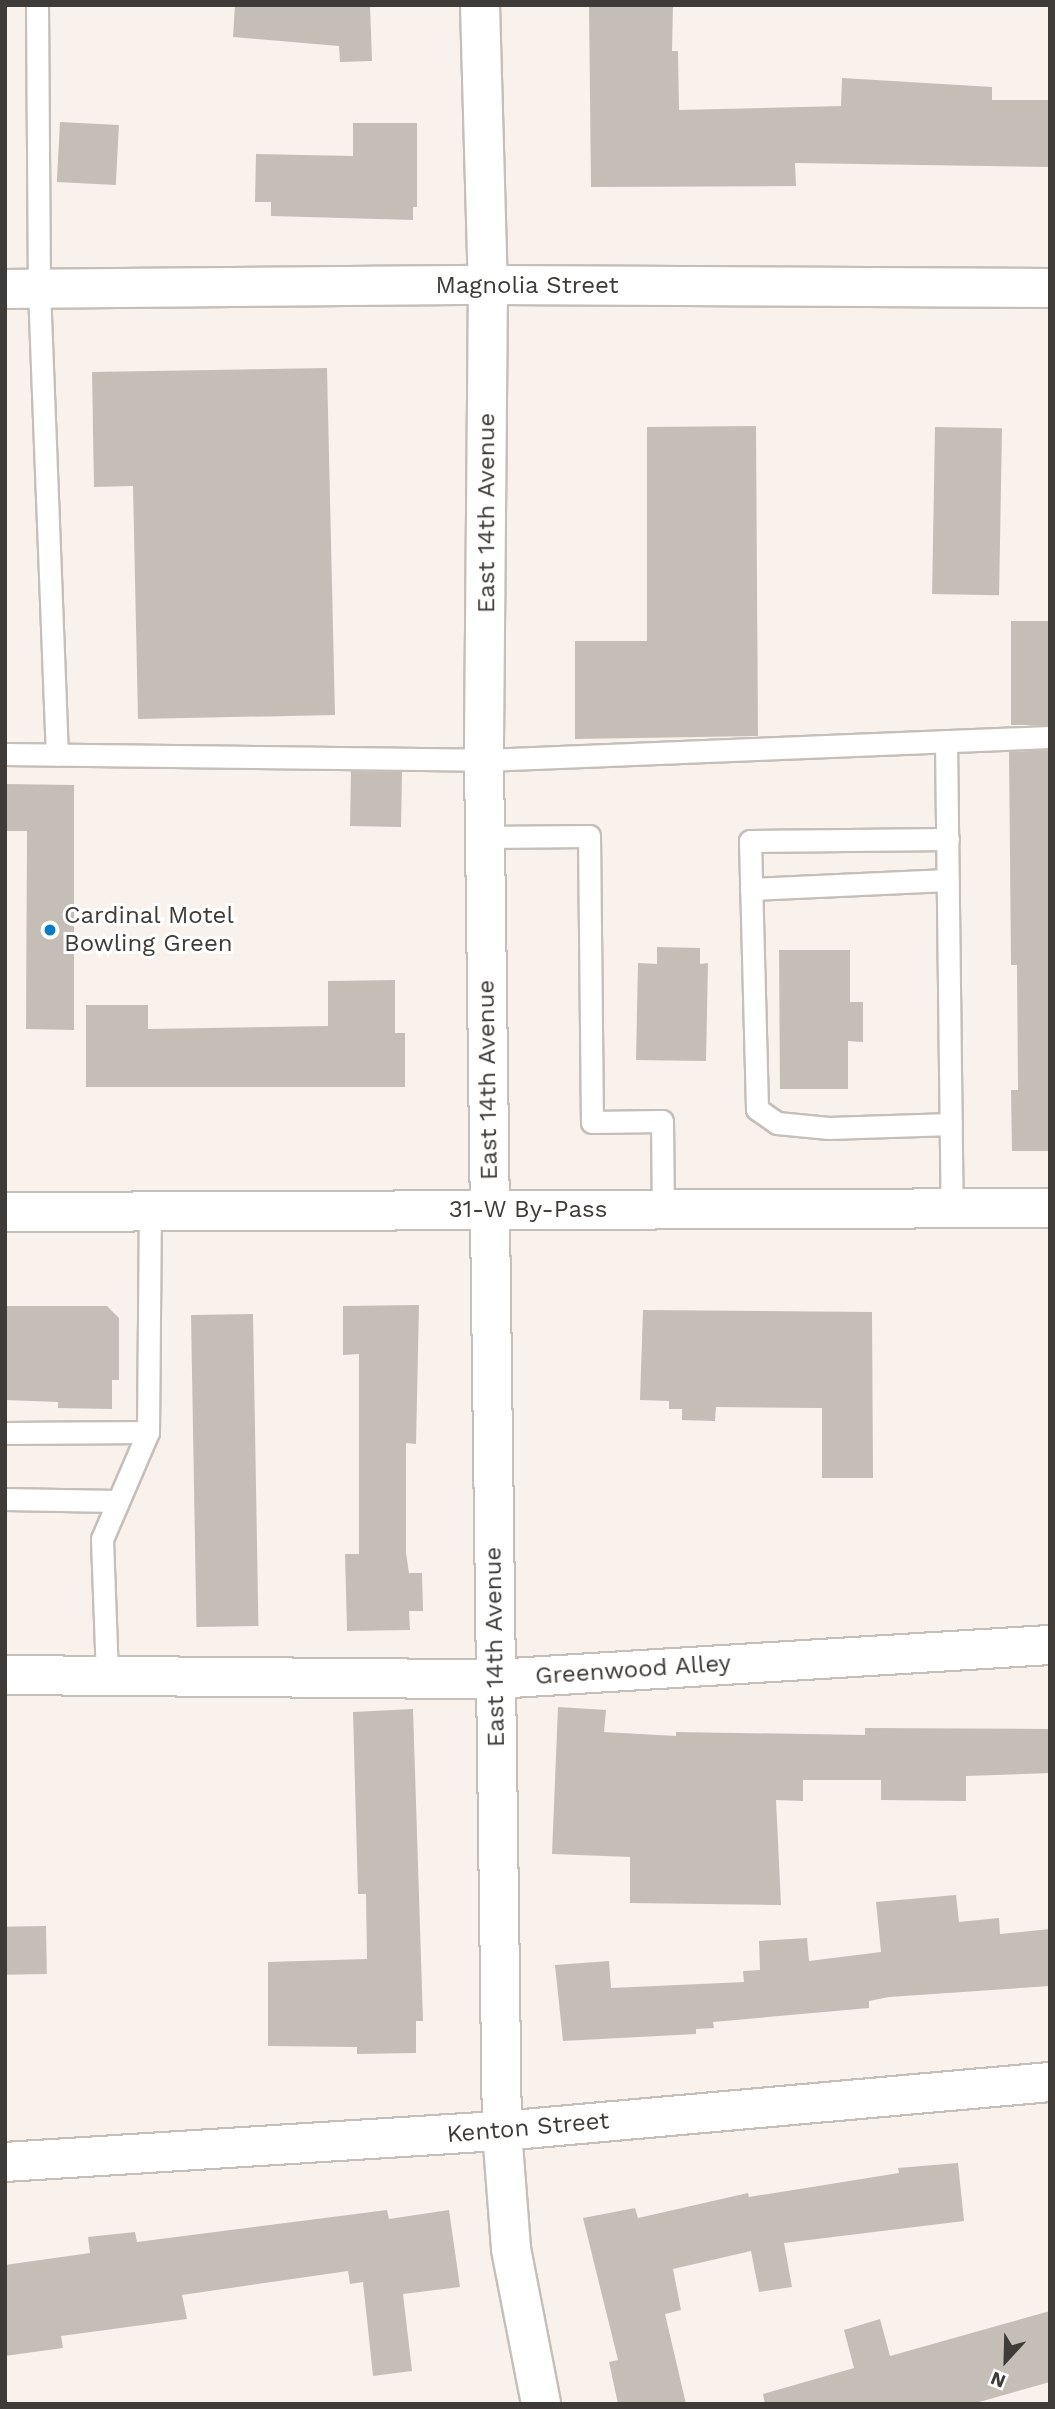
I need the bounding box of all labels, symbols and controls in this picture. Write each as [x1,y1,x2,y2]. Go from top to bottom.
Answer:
street label: Magnolia Street [435,272,619,300]
street label: East 14th Avenue [473,412,501,614]
place label: Cardinal Motel Bowling Green [64,902,235,958]
marker: Cardinal Motel Bowling Green [42,922,58,938]
street label: East 14th Avenue [472,979,504,1181]
street label: 31-W By-Pass [448,1196,608,1224]
street label: East 14th Avenue [479,1546,511,1748]
street label: Greenwood Alley [534,1649,732,1691]
street label: Kenton Street [446,2107,610,2149]
north arrow [971,2325,1041,2395]
text: N [987,2367,1009,2393]

